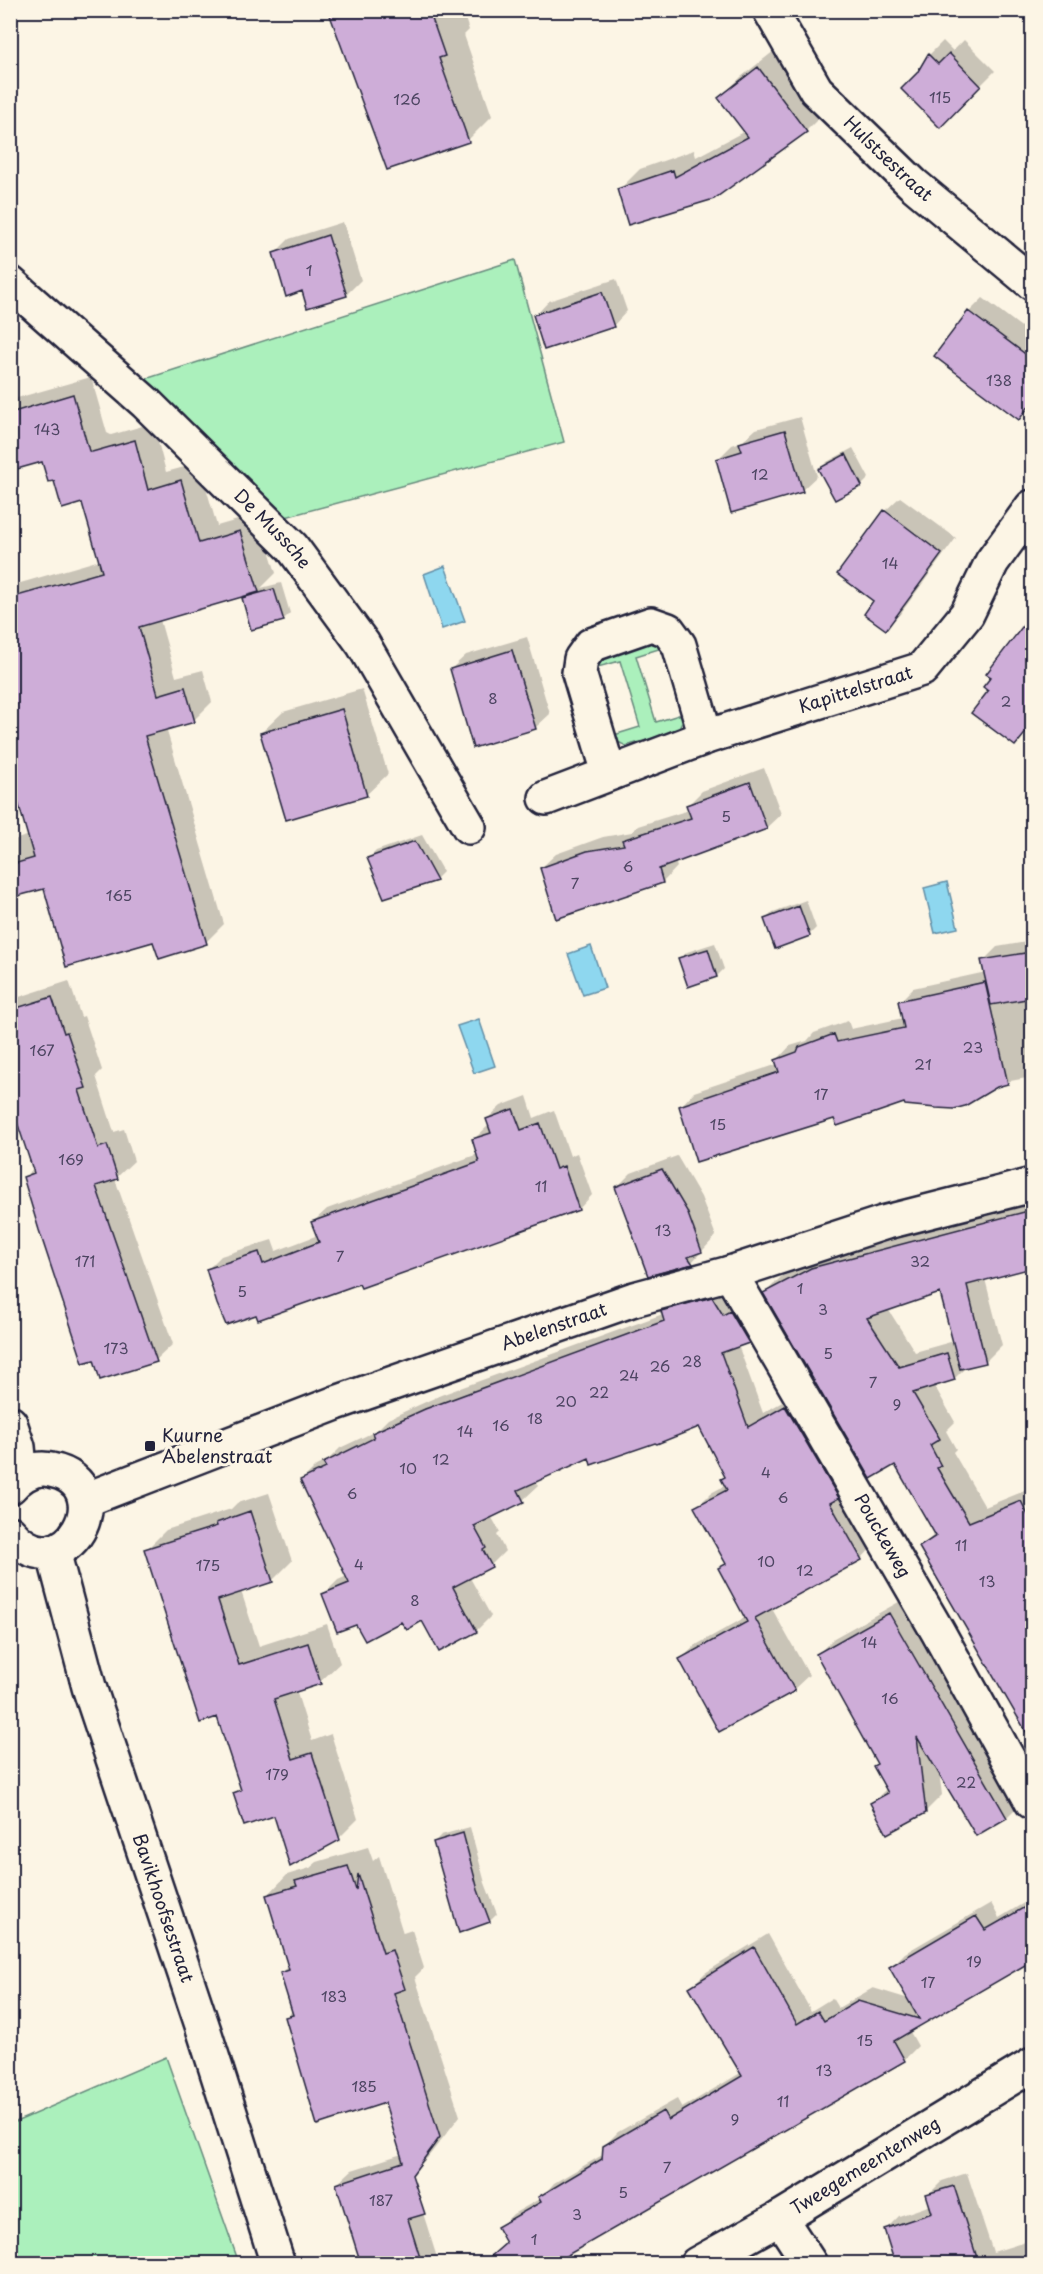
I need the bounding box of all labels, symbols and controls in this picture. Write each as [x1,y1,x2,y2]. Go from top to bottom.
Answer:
house number: 115 [929,85,951,108]
house number: 126 [393,87,421,110]
street label: Hulstsestraat [838,109,939,207]
house number: 1 [306,258,312,281]
house number: 138 [986,368,1012,391]
house number: 143 [34,417,60,440]
house number: 12 [751,462,769,485]
street label: De Mussche [229,482,318,574]
house number: 14 [882,551,898,574]
street label: Kapittelstraat [795,658,916,719]
house number: 8 [488,686,498,709]
house number: 2 [1001,689,1011,712]
house number: 5 [721,804,731,827]
house number: 6 [623,854,633,877]
house number: 7 [571,871,580,894]
house number: 165 [106,883,132,906]
house number: 23 [963,1035,983,1058]
house number: 167 [30,1038,55,1061]
house number: 21 [914,1052,932,1075]
house number: 17 [814,1082,828,1105]
house number: 15 [710,1112,726,1135]
house number: 169 [58,1147,84,1170]
house number: 11 [535,1174,547,1197]
house number: 13 [655,1218,671,1241]
house number: 7 [336,1244,345,1267]
house number: 171 [75,1249,95,1272]
house number: 32 [910,1249,930,1272]
house number: 1 [797,1276,803,1299]
house number: 5 [237,1279,247,1302]
street label: Abelenstraat [497,1295,610,1356]
house number: 3 [818,1297,828,1320]
house number: 173 [104,1336,129,1359]
house number: 5 [823,1341,833,1364]
house number: 28 [682,1349,702,1372]
house number: 26 [650,1354,670,1377]
house number: 24 [619,1363,639,1386]
house number: 7 [869,1370,878,1393]
house number: 22 [589,1380,609,1403]
house number: 20 [555,1389,577,1412]
house number: 9 [893,1392,901,1415]
house number: 18 [527,1406,543,1429]
house number: 16 [492,1413,510,1436]
house number: 14 [457,1419,473,1442]
place label: Kuurne Abelenstraat [162,1421,272,1469]
marker: Kuurne Abelenstraat [143,1439,157,1453]
house number: 12 [432,1447,450,1470]
house number: 10 [399,1456,417,1479]
house number: 4 [761,1460,771,1483]
house number: 6 [347,1481,357,1504]
house number: 6 [778,1485,788,1508]
street label: Pouckeweg [849,1488,919,1583]
house number: 11 [955,1533,967,1556]
house number: 10 [757,1549,775,1572]
house number: 4 [354,1552,364,1575]
house number: 175 [196,1553,220,1576]
house number: 12 [796,1558,814,1581]
house number: 13 [979,1569,995,1592]
house number: 8 [410,1588,420,1611]
house number: 14 [861,1630,877,1653]
house number: 16 [881,1686,899,1709]
house number: 179 [265,1762,289,1785]
house number: 22 [956,1770,976,1793]
street label: Bavikhoofsestraat [127,1830,202,1986]
house number: 19 [966,1949,982,1972]
house number: 17 [921,1970,935,1993]
house number: 183 [321,1984,347,2007]
house number: 15 [857,2028,873,2051]
house number: 13 [816,2058,832,2081]
house number: 185 [351,2074,377,2097]
house number: 11 [777,2089,789,2112]
house number: 9 [731,2107,739,2130]
street label: Tweegemeentenweg [785,2109,945,2221]
house number: 7 [663,2155,672,2178]
house number: 5 [618,2180,628,2203]
house number: 187 [369,2188,393,2211]
house number: 3 [572,2202,582,2225]
house number: 1 [531,2227,537,2250]

